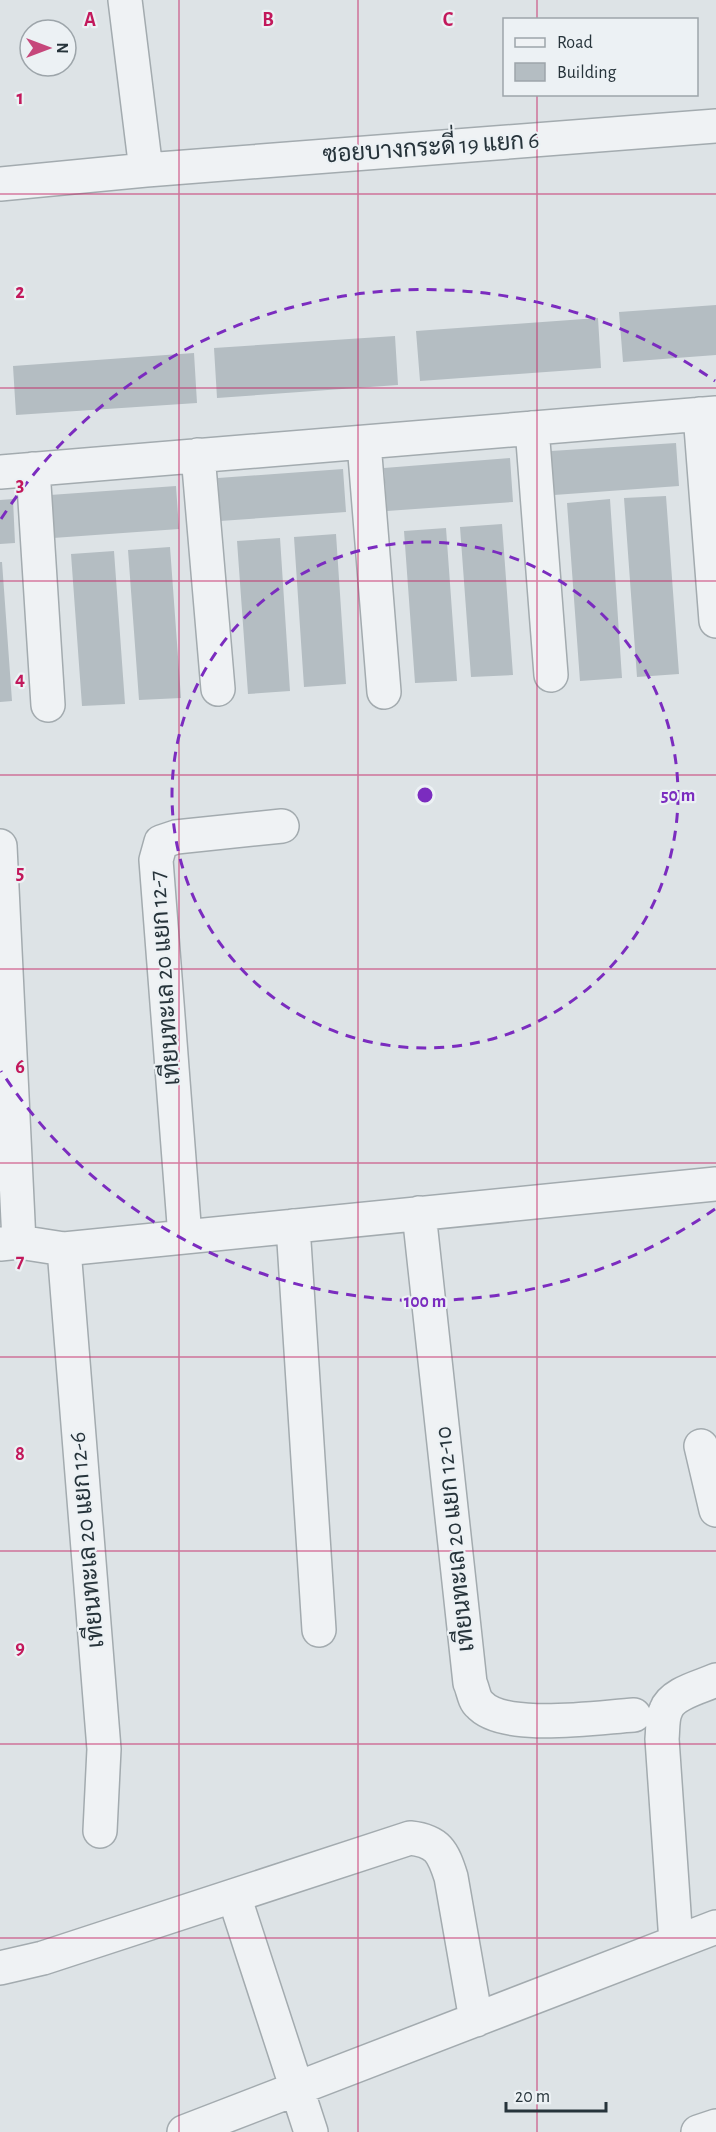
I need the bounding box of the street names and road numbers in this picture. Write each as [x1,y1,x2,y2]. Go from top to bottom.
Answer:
street label: ซอยบางกระดี่ 19 แยก 6 [321,118,540,168]
street label: เทียนทะเล 20 แยก 12-7 [142,870,184,1087]
street label: เทียนทะเล 20 แยก 12-10 [427,1425,479,1653]
street label: เทียนทะเล 20 แยก 12-6 [62,1431,108,1649]

